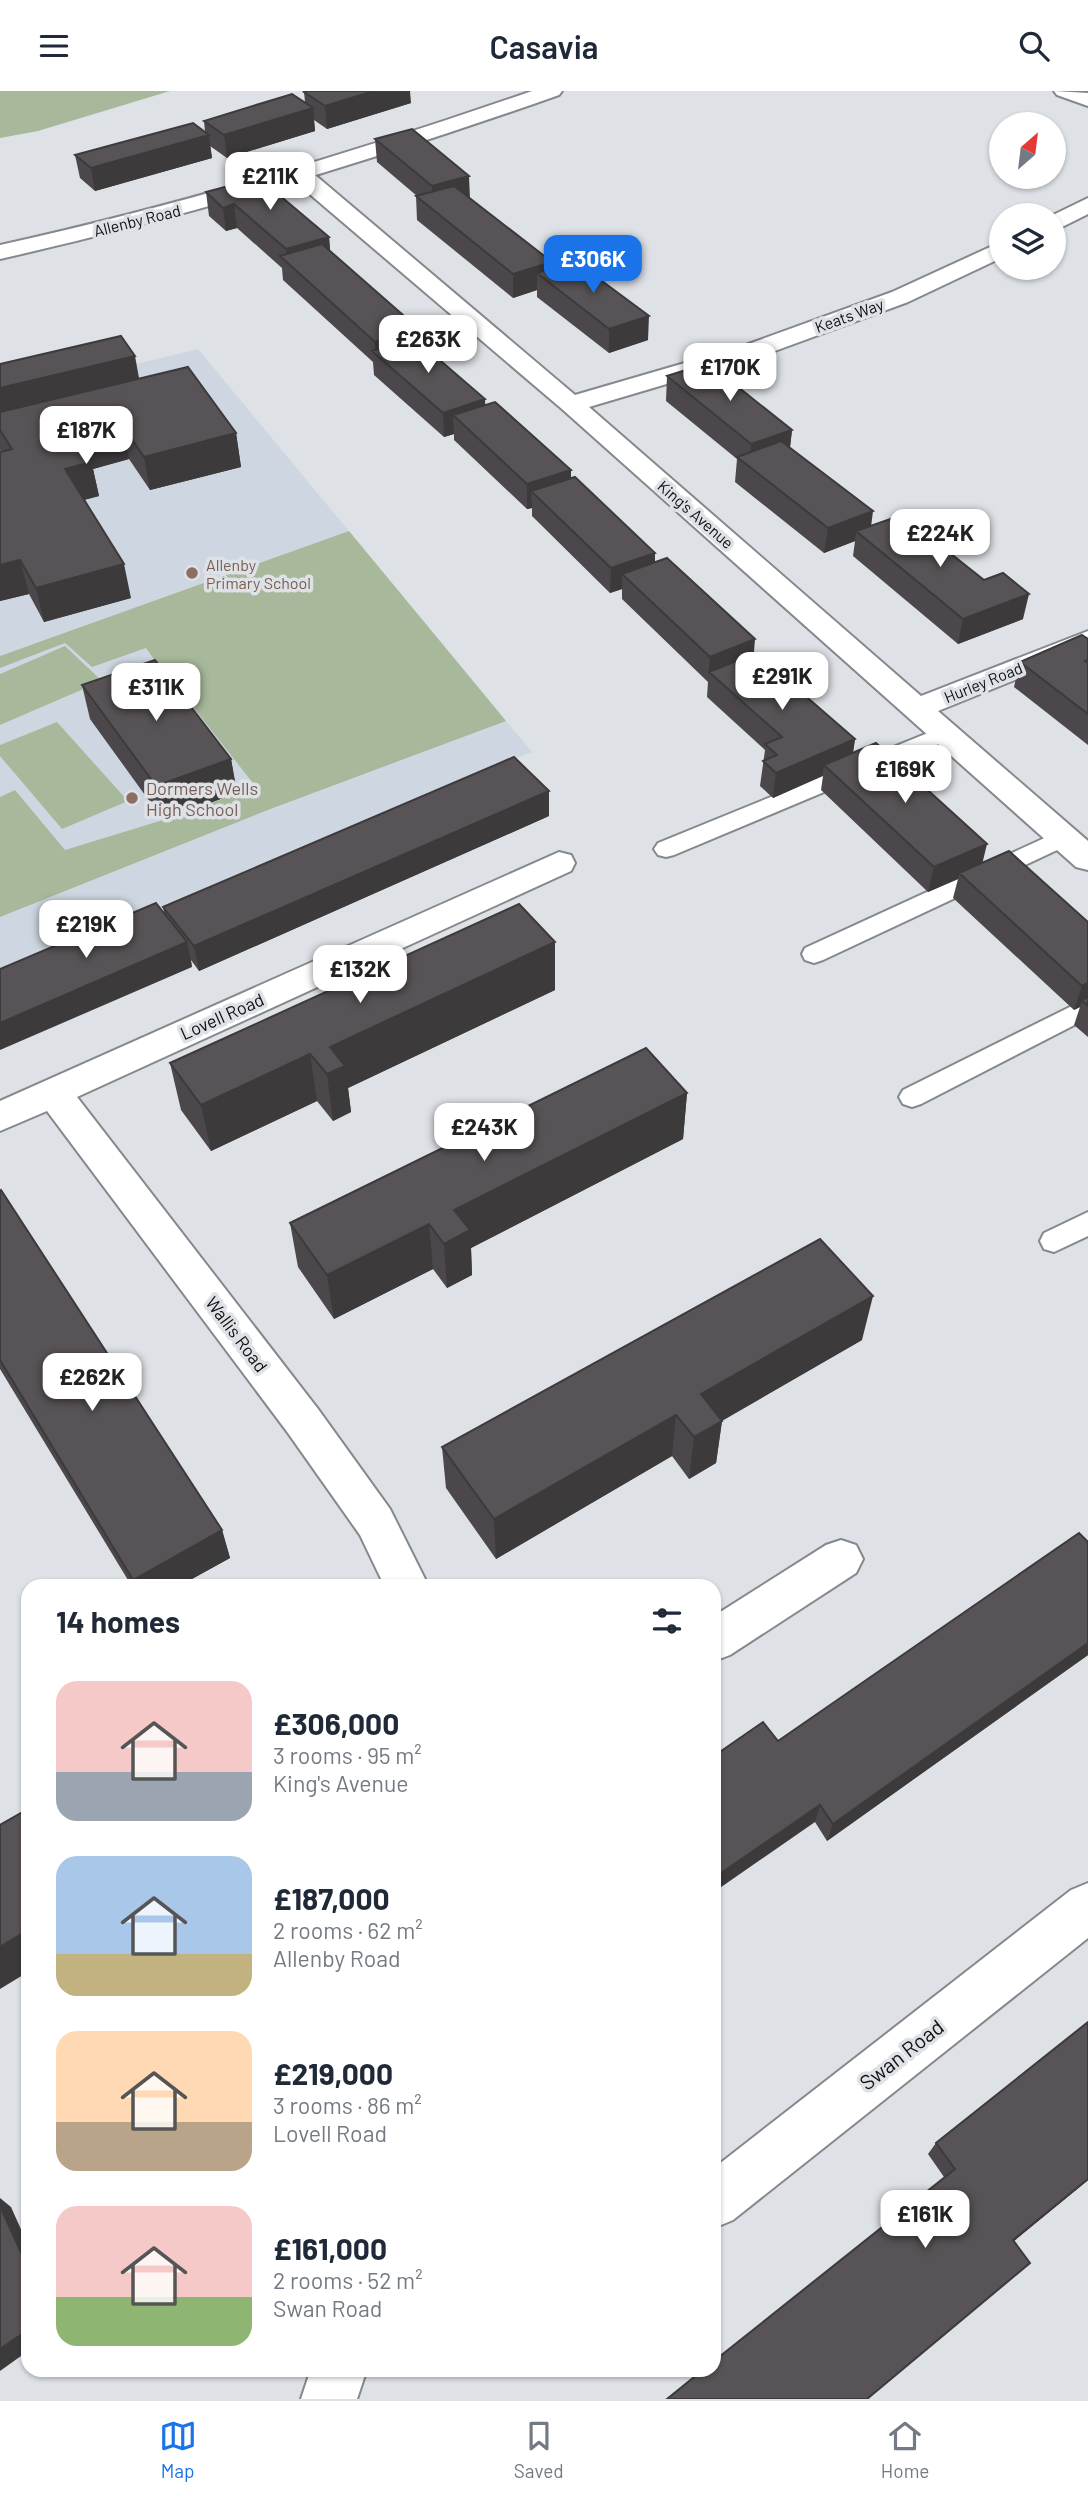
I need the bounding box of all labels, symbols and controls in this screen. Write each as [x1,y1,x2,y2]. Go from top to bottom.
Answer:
icon: menu [35,27,73,65]
text: Casavia [489,27,599,65]
icon: search [1015,27,1053,65]
north arrow [989,112,1066,189]
map controls [989,112,1066,280]
pin: £211K [221,152,319,212]
text: £211K [241,161,299,189]
street label: Allenby Road [92,200,182,240]
button: layers [989,203,1066,280]
pin: £306K [544,235,642,295]
text: £306K [560,244,626,272]
street label: Keats Way [812,294,886,336]
pin: £263K [379,315,477,375]
text: £263K [395,324,461,352]
pin: £170K [681,343,779,403]
text: £170K [699,352,761,380]
pin: £187K [37,407,135,466]
text: £187K [56,415,116,443]
street label: King's Avenue [654,476,738,552]
pin: £224K [891,510,989,569]
text: £224K [906,518,974,546]
place label: Allenby Primary School [206,555,311,592]
marker: Allenby Primary School [184,565,200,581]
pin: £291K [733,653,831,712]
street label: Hurley Road [941,658,1025,706]
text: £291K [751,661,813,689]
pin: £311K [107,663,205,723]
text: £311K [127,672,185,700]
pin: £169K [856,745,954,805]
text: £169K [874,754,936,782]
place label: Dormers Wells High School [146,777,258,820]
marker: Dormers Wells High School [124,790,140,806]
pin: £219K [37,901,135,960]
text: £219K [55,909,117,937]
pin: £132K [311,946,409,1005]
text: £132K [329,954,391,982]
street label: Lovell Road [177,988,267,1044]
pin: £243K [435,1103,533,1163]
text: £243K [450,1112,518,1140]
street label: Wallis Road [201,1292,273,1376]
pin: £262K [43,1353,141,1413]
text: £262K [59,1362,125,1390]
icon: filters [648,1602,686,1640]
text: 14 homes [56,1603,180,1639]
text: £306,000 [273,1705,399,1741]
icon: home [112,1709,196,1793]
text: 3 rooms · 95 m² [273,1741,422,1769]
text: King's Avenue [273,1769,408,1797]
text: £187,000 [273,1880,390,1916]
icon: home [112,1884,196,1968]
text: 2 rooms · 62 m² [273,1916,423,1944]
text: Allenby Road [273,1944,401,1972]
street label: Swan Road [854,2013,948,2095]
text: £219,000 [273,2055,393,2091]
icon: home [112,2059,196,2143]
text: 3 rooms · 86 m² [273,2091,422,2119]
text: Lovell Road [273,2119,387,2147]
pin: £161K [876,2191,974,2250]
text: £161K [897,2199,953,2227]
text: £161,000 [273,2230,387,2266]
icon: home [112,2234,196,2318]
text: 2 rooms · 52 m² [273,2266,423,2294]
text: Swan Road [273,2294,382,2322]
tab: Map [159,2417,197,2482]
tab: Saved [514,2417,564,2482]
tab: Home [881,2417,929,2482]

